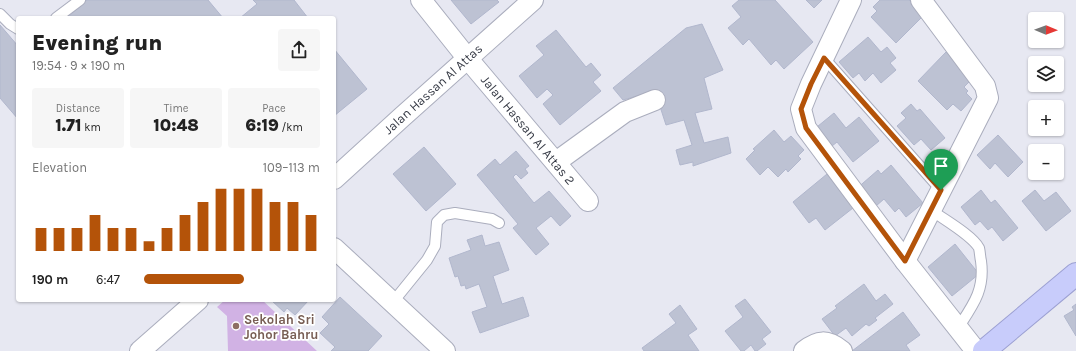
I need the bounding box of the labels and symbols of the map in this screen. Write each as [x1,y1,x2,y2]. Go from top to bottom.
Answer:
north arrow [1028,12,1064,48]
street label: Jalan Hassan Al Attas [381,41,485,137]
street label: Jalan Hassan Al Attas 2 [478,72,578,188]
pin [924,149,958,190]
place label: Sekolah Sri Johor Bahru [244,312,318,342]
marker: Sekolah Sri Johor Bahru [231,321,241,331]

